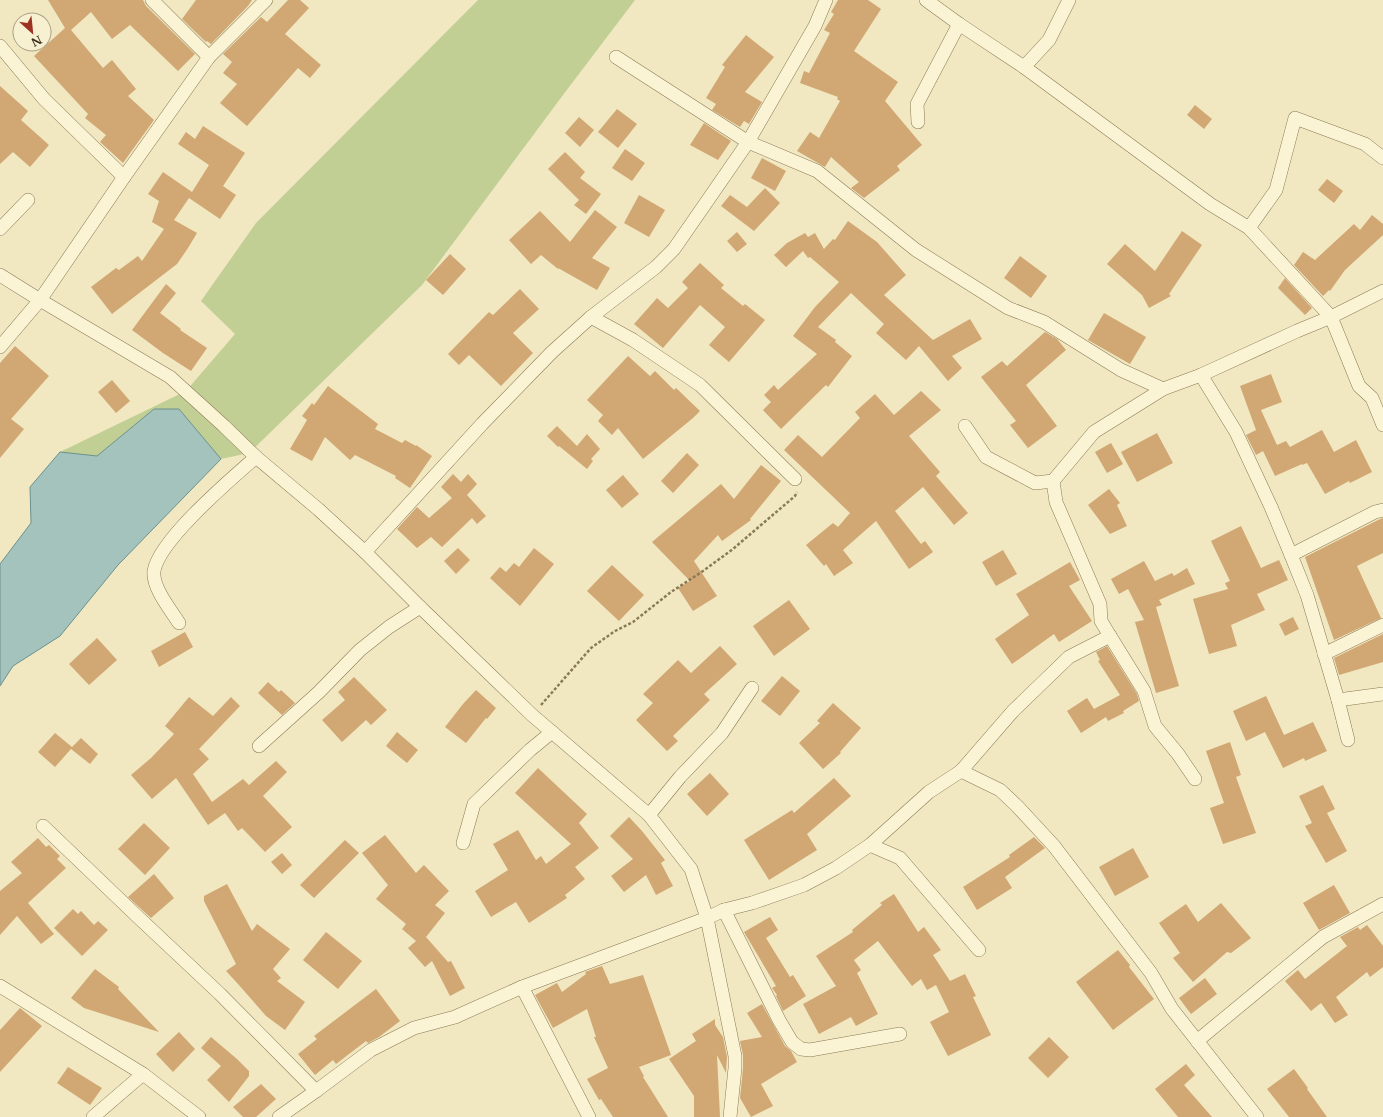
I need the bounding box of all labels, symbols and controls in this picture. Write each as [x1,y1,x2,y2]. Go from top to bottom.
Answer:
north arrow [12,12,52,52]
text: N [28,32,44,50]

